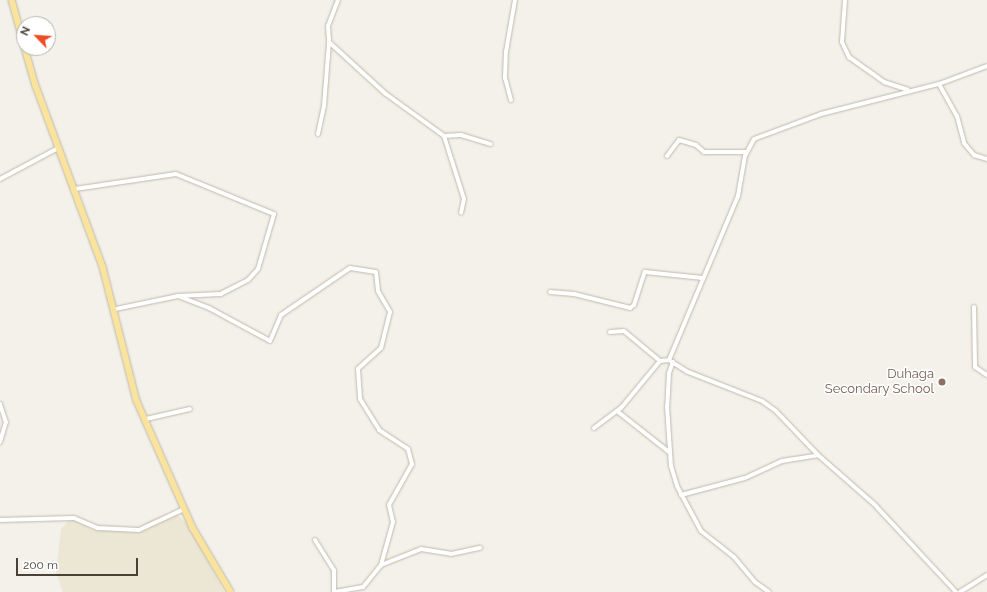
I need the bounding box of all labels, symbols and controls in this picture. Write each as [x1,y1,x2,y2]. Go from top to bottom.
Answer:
north arrow [16,16,56,56]
text: N [18,25,33,38]
place label: Duhaga Secondary School [824,367,934,398]
marker: Duhaga Secondary School [937,377,947,387]
scale bar [18,550,140,576]
text: 200 m [23,558,58,572]

